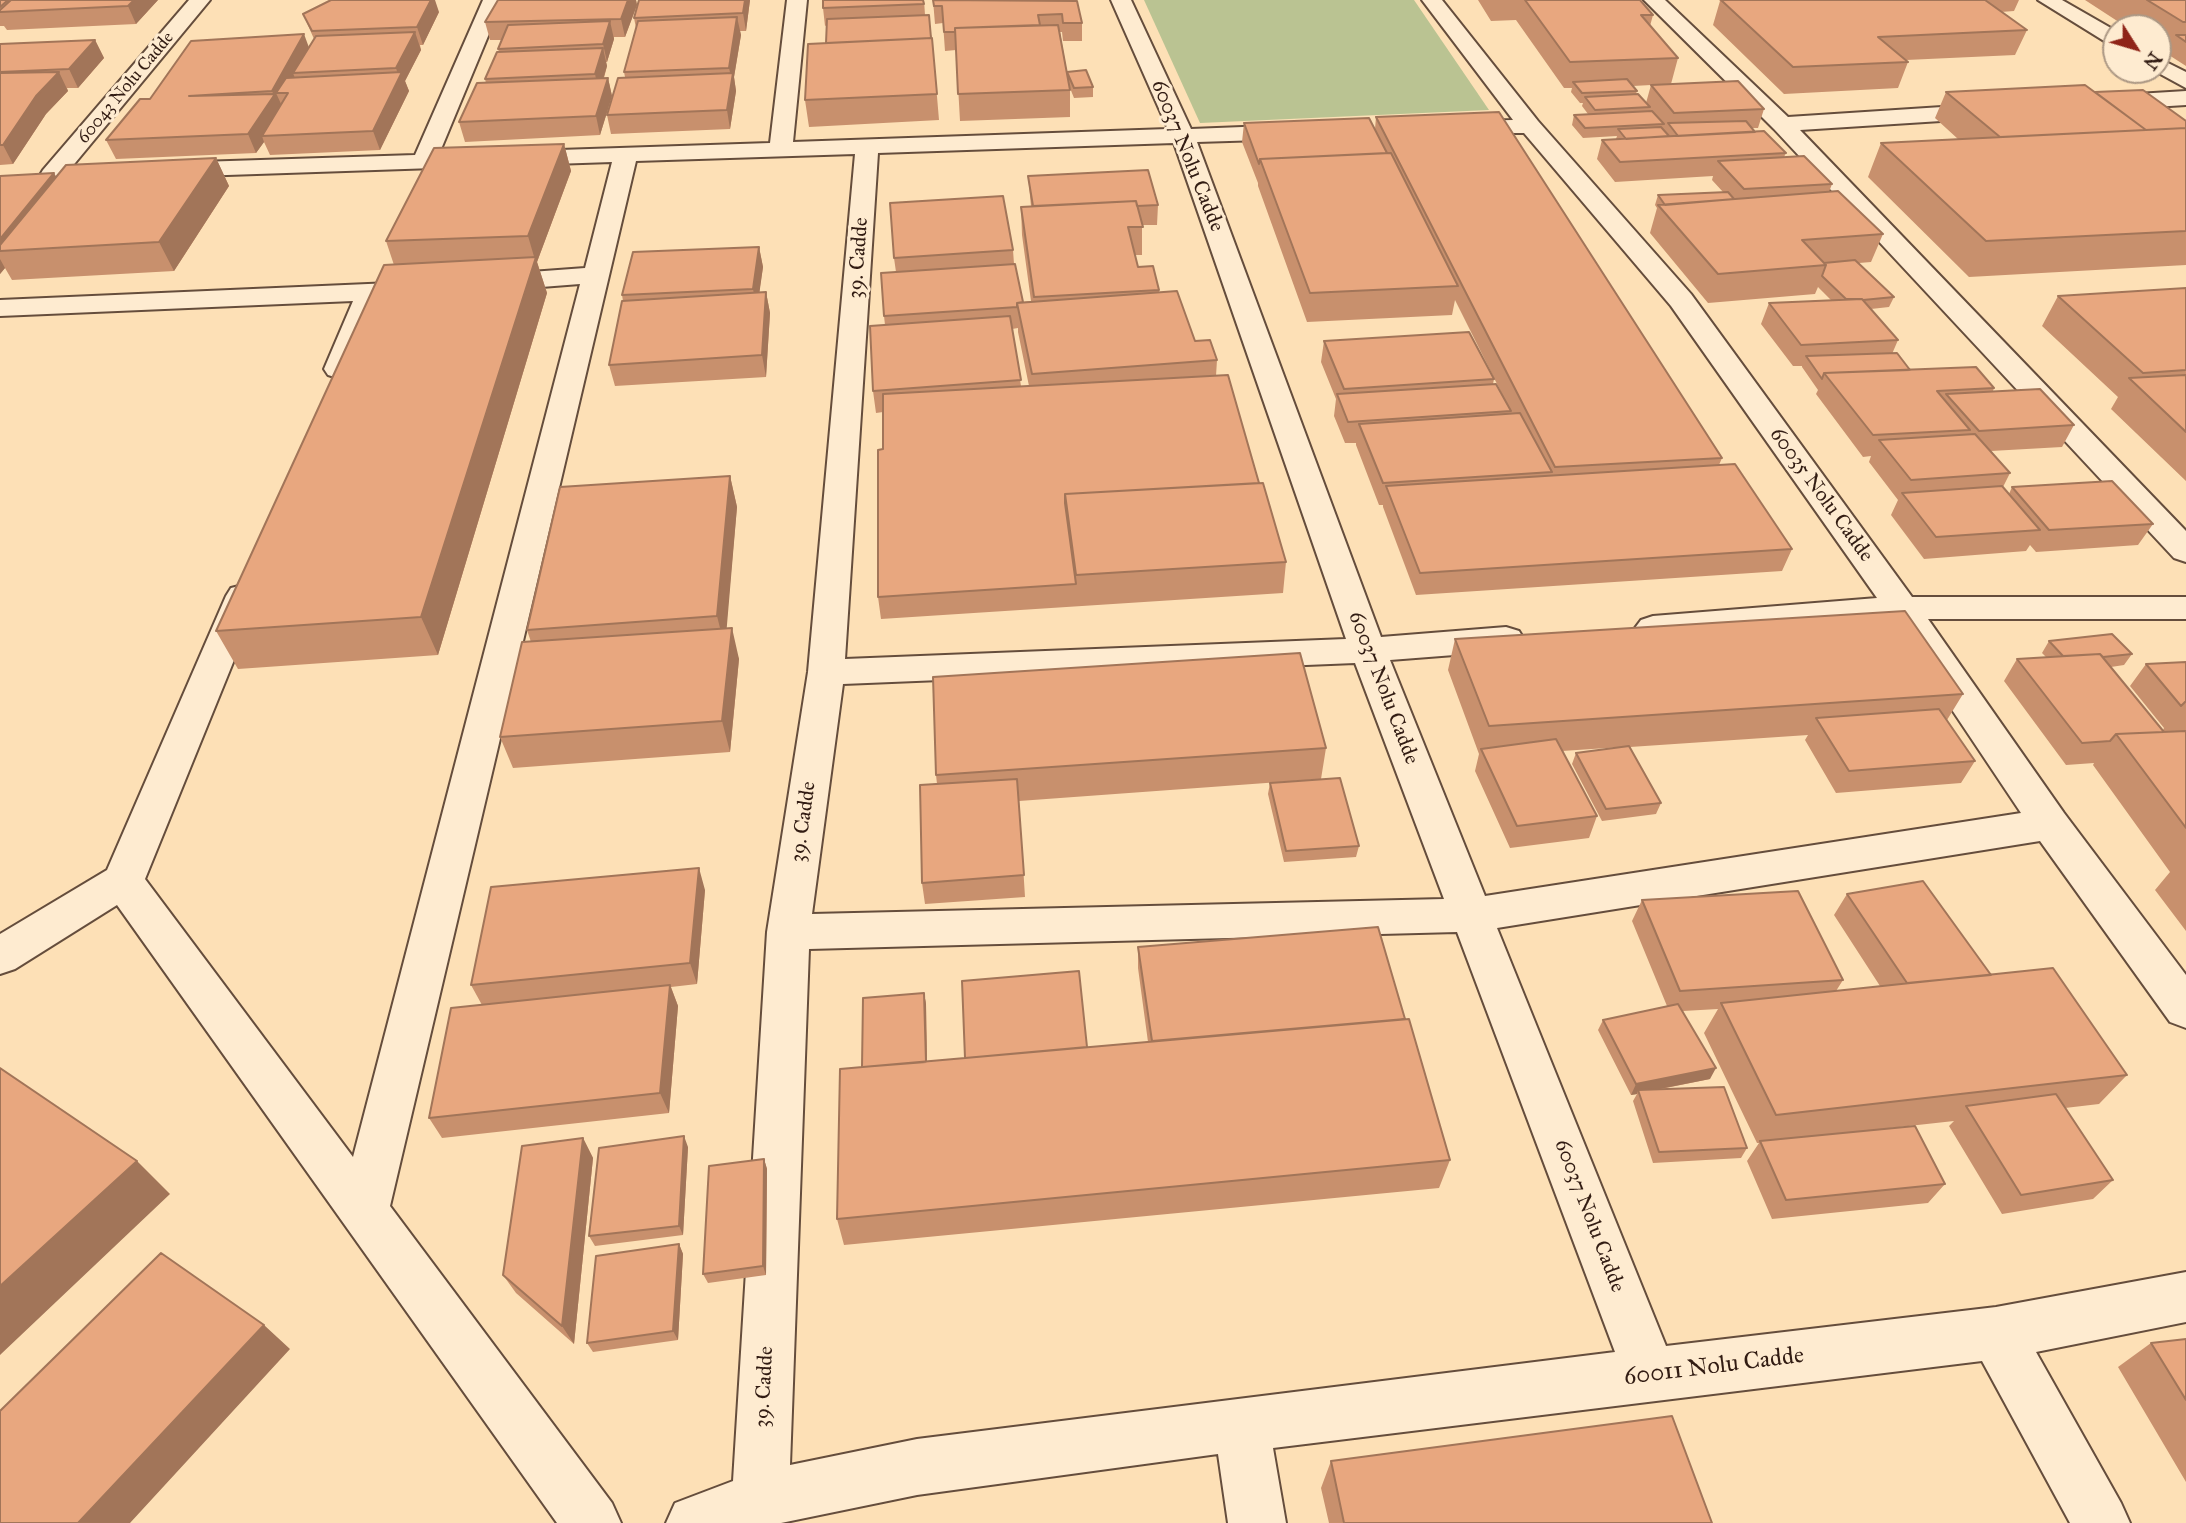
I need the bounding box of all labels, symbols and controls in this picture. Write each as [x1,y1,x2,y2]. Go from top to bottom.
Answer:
north arrow [2102,14,2172,84]
street label: 60043 Nolu Cadde [73,28,179,148]
text: N [2139,47,2167,74]
street label: 60037 Nolu Cadde [1145,76,1229,236]
street label: 39. Cadde [844,216,874,300]
street label: 60035 Nolu Cadde [1764,423,1878,567]
street label: 60037 Nolu Cadde [1342,608,1424,768]
street label: 39. Cadde [786,780,822,864]
street label: 60037 Nolu Cadde [1548,1136,1630,1296]
street label: 60011 Nolu Cadde [1622,1342,1806,1392]
street label: 39. Cadde [750,1346,780,1428]

